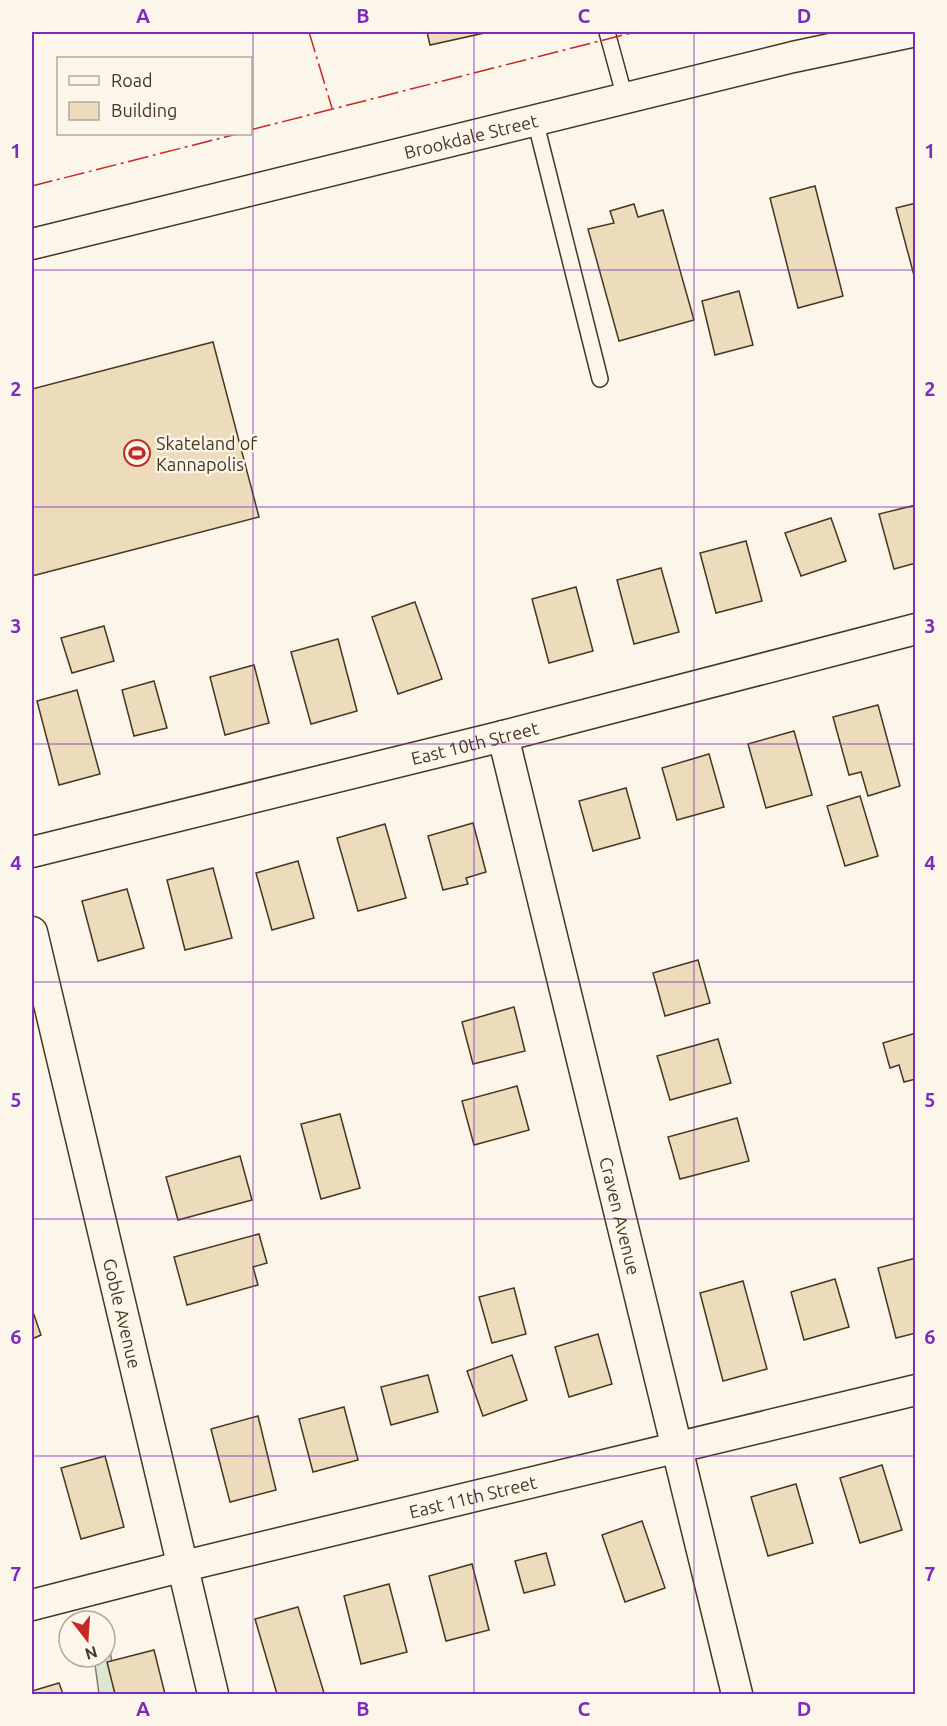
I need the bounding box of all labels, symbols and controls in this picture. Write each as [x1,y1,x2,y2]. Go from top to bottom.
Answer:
text: A [136,4,150,27]
text: B [356,4,370,27]
text: C [578,4,591,27]
text: D [797,4,811,27]
legend [57,57,252,135]
text: Road [111,70,153,90]
text: Building [111,100,177,120]
street label: Brookdale Street [402,110,540,162]
text: 1 [10,139,22,162]
text: 1 [924,139,936,162]
text: 2 [10,377,22,400]
text: 2 [924,377,936,400]
place label: Skateland of Kannapolis [156,433,257,474]
sports icon: Skateland of Kannapolis [122,438,152,468]
text: 3 [10,614,22,637]
text: 3 [924,614,936,637]
street label: East 10th Street [409,717,541,768]
text: 4 [10,851,22,874]
text: 4 [924,851,936,874]
text: 5 [10,1088,22,1111]
text: 5 [924,1088,936,1111]
street label: Craven Avenue [596,1155,644,1277]
street label: Goble Avenue [100,1256,145,1370]
text: 6 [10,1325,22,1348]
text: 6 [924,1325,936,1348]
street label: East 11th Street [407,1472,539,1522]
text: 7 [10,1562,22,1585]
text: 7 [924,1562,936,1585]
north arrow [57,1609,117,1669]
text: N [83,1643,100,1664]
text: A [136,1697,150,1720]
text: B [356,1697,370,1720]
text: C [578,1697,591,1720]
text: D [797,1697,811,1720]

